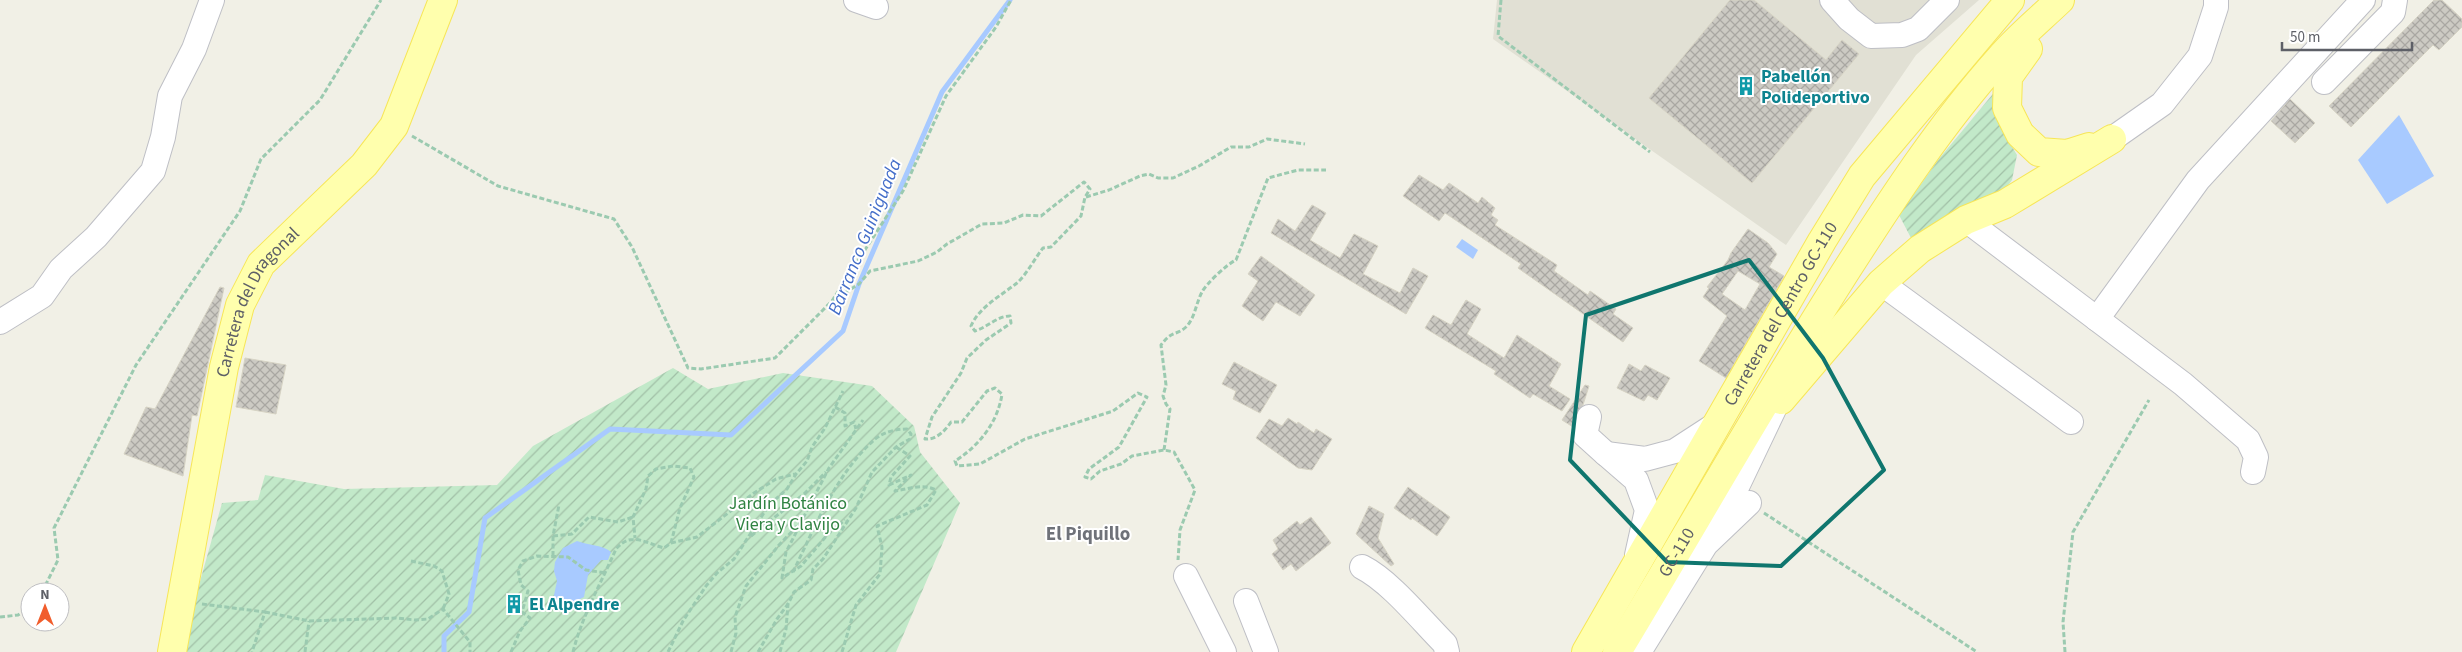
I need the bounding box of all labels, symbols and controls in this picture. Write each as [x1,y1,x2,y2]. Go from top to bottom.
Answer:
scale bar [2282,20,2412,52]
text: 50 m [2290,27,2320,48]
place label: Pabellón Polideportivo [1761,64,1870,110]
building icon: Pabellón Polideportivo [1735,75,1757,97]
water label: Barranco Guiniguada [821,155,909,319]
street label: Carretera del Centro GC-110 [1717,217,1843,411]
street label: Carretera del Dragonal [210,221,305,379]
park label: Jardín Botánico Viera y Clavijo [729,491,847,537]
district label: El Piquillo [1046,521,1130,548]
street label: GC-110 [1652,523,1701,582]
north arrow [20,582,70,632]
text: N [40,585,50,605]
place label: El Alpendre [529,592,620,617]
building icon: El Alpendre [503,593,525,615]

